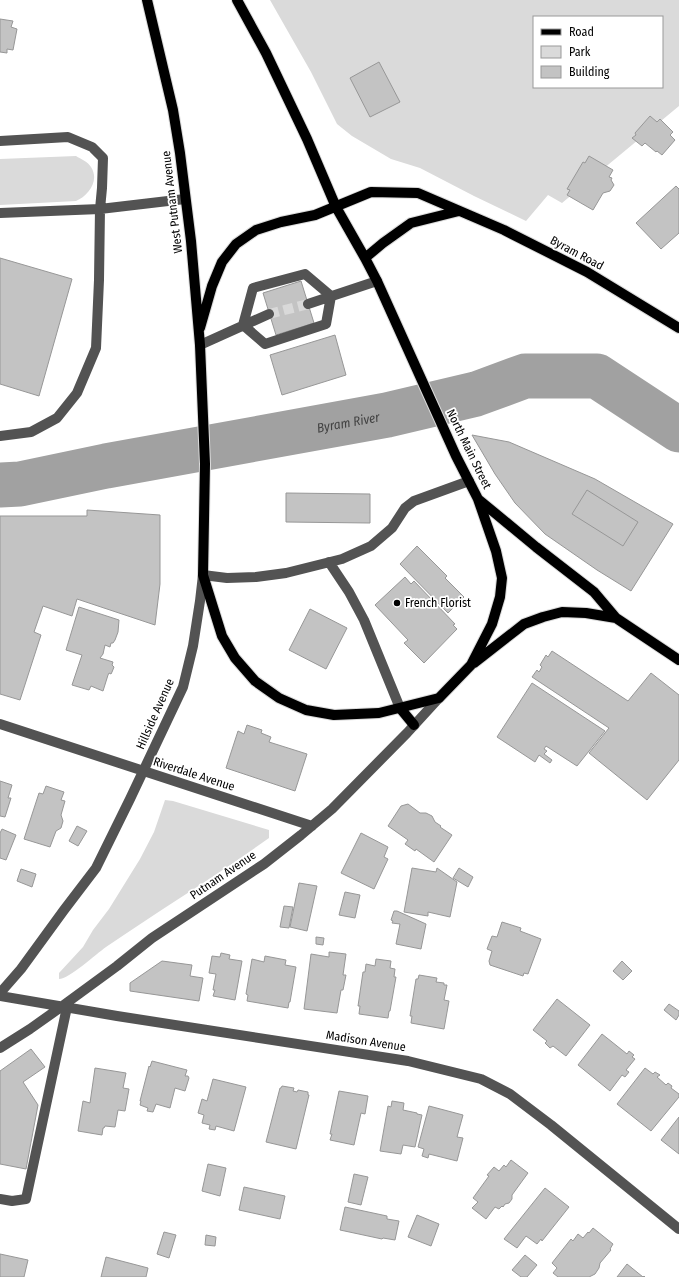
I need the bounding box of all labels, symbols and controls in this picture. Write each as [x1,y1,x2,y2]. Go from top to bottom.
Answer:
legend [533,16,663,88]
text: Road [569,25,594,39]
text: Park [569,45,591,59]
text: Building [569,65,610,79]
street label: West Putnam Avenue [159,150,185,254]
street label: Byram Road [548,233,606,273]
street label: North Main Street [444,407,494,491]
water label: Byram River [316,409,381,436]
place label: French Florist [405,596,471,610]
marker: French Florist [392,598,402,608]
street label: Hillside Avenue [133,676,177,752]
street label: Riverdale Avenue [152,754,237,794]
street label: Putnam Avenue [187,848,259,902]
street label: Madison Avenue [325,1028,407,1054]

